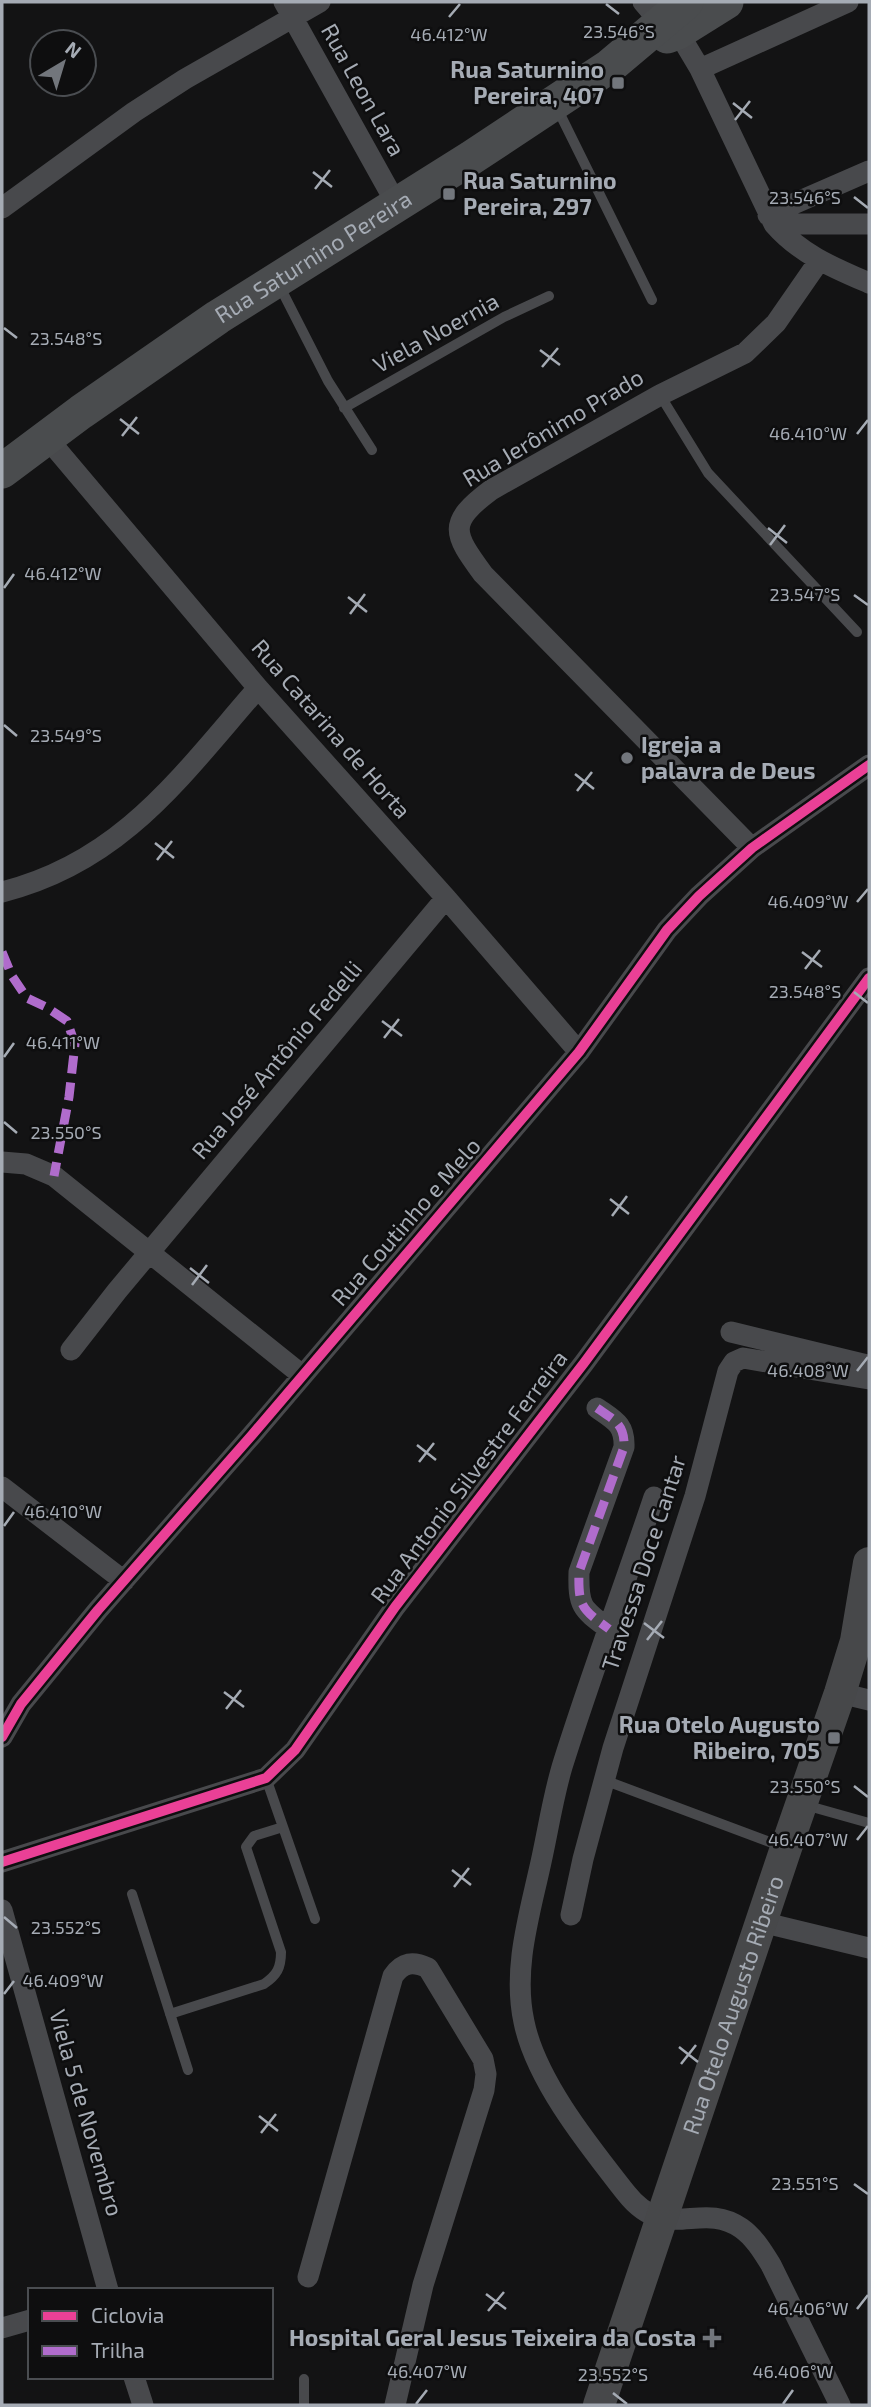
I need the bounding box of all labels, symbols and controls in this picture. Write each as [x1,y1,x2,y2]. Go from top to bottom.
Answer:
street label: Rua Leon Lara [316,18,412,161]
text: 23.546°S [583,20,655,42]
text: 46.412°W [410,23,488,45]
north arrow [28,28,98,98]
text: N [61,36,86,62]
place label: Rua Saturnino Pereira, 407 [450,55,604,109]
marker: Rua Saturnino Pereira, 407 [610,75,626,91]
place label: Rua Saturnino Pereira, 297 [463,166,617,220]
street label: Rua Saturnino Pereira [209,184,416,328]
marker: Rua Saturnino Pereira, 297 [441,186,457,202]
text: 23.546°S [769,186,841,208]
street label: Viela Noernia [368,286,503,378]
text: 23.548°S [30,327,102,349]
street label: Rua Jerônimo Prado [457,362,648,492]
text: 46.410°W [769,422,847,444]
text: 46.412°W [24,562,102,584]
text: 23.547°S [770,583,840,605]
street label: Rua Catarina de Horta [246,633,417,824]
text: 23.549°S [30,724,102,746]
place label: Igreja a palavra de Deus [641,730,816,784]
marker: Igreja a palavra de Deus [619,750,635,766]
text: 46.409°W [767,890,849,912]
street label: Rua José Antônio Fedelli [185,955,367,1164]
text: 23.548°S [769,980,841,1002]
text: 46.411°W [26,1031,100,1053]
text: 23.550°S [30,1121,102,1143]
street label: Rua Coutinho e Melo [325,1132,486,1311]
street label: Rua Antonio Silvestre Ferreira [364,1344,573,1609]
text: 46.408°W [767,1359,849,1381]
street label: Travessa Doce Cantar [595,1451,691,1674]
text: 46.410°W [24,1500,102,1522]
place label: Rua Otelo Augusto Ribeiro, 705 [619,1710,820,1764]
marker: Rua Otelo Augusto Ribeiro, 705 [826,1730,842,1746]
text: 23.550°S [769,1775,841,1797]
text: 46.407°W [768,1828,848,1850]
street label: Rua Otelo Augusto Ribeiro [676,1872,789,2138]
text: 23.552°S [31,1916,101,1938]
text: 46.409°W [22,1969,104,1991]
street label: Viela 5 de Novembro [44,2006,130,2219]
text: 23.551°S [771,2172,839,2194]
legend [28,2288,273,2379]
text: 46.406°W [767,2297,849,2319]
text: Ciclovia [91,2302,164,2327]
place label: Hospital Geral Jesus Teixeira da Costa [289,2323,696,2351]
marker: Hospital Geral Jesus Teixeira da Costa [702,2328,722,2348]
text: Trilha [91,2337,145,2362]
text: 46.407°W [387,2360,467,2382]
text: 46.406°W [752,2360,834,2382]
text: 23.552°S [578,2363,648,2385]

